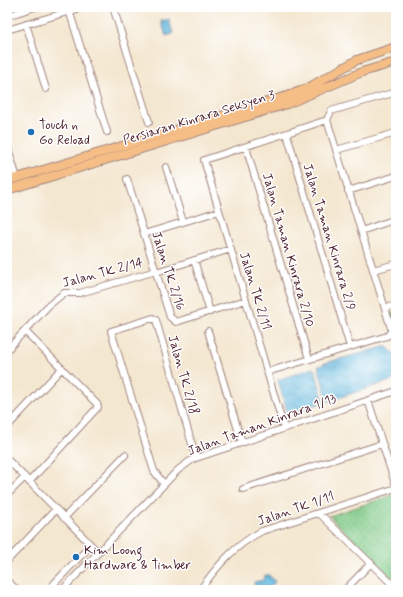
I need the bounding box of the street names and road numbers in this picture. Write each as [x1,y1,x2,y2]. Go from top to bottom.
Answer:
street label: Persiaran Kinrara Seksyen 3 [121,87,277,149]
street label: Jalan Taman Kinrara 2/9 [299,162,359,312]
street label: Jalan Taman Kinrara 2/10 [258,171,318,329]
street label: Jalan TK 2/16 [147,229,189,313]
street label: Jalan TK 2/11 [235,250,275,332]
street label: Jalan TK 2/14 [61,254,145,292]
street label: Jalan TK 2/18 [164,333,202,417]
street label: Jalan Taman Kinrara 1/13 [185,390,339,460]
street label: Jalan TK 1/11 [255,488,337,530]

